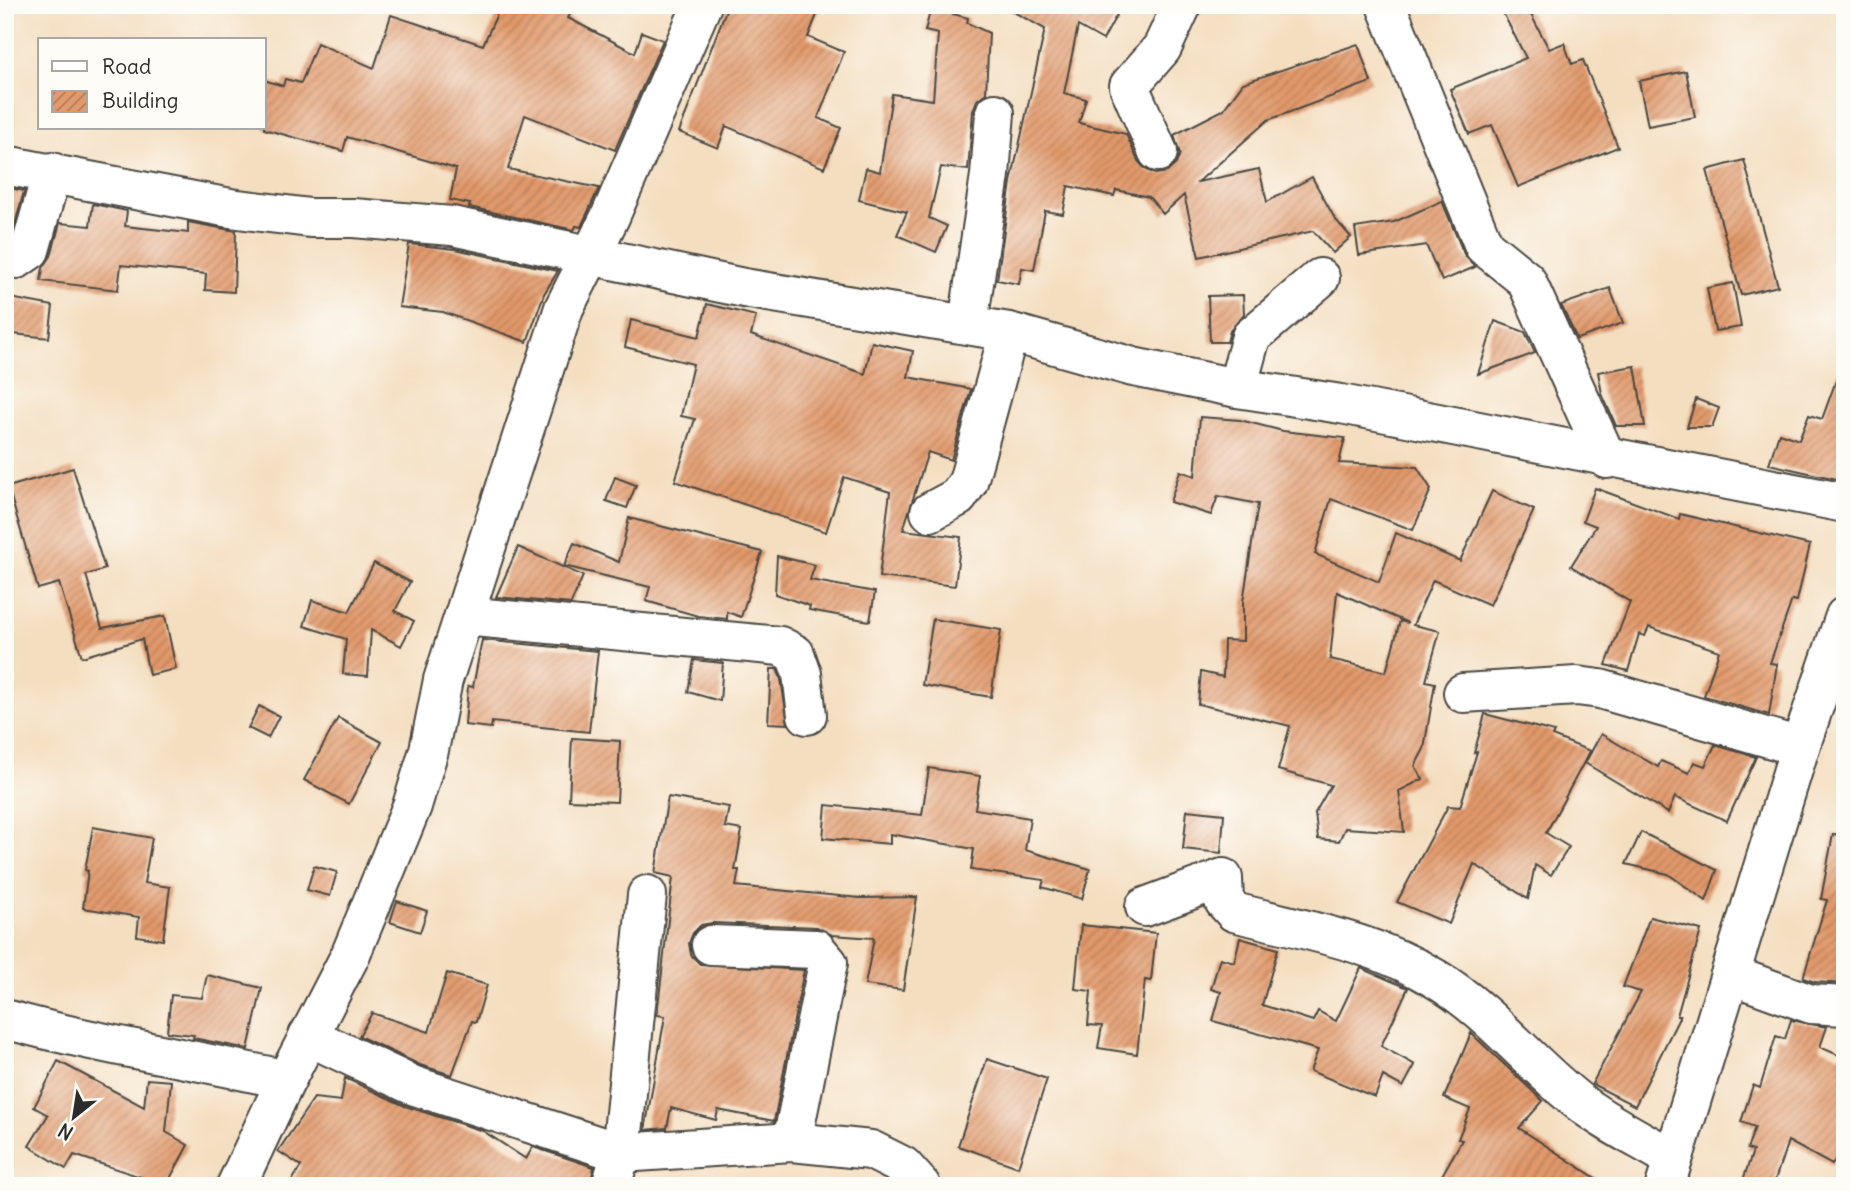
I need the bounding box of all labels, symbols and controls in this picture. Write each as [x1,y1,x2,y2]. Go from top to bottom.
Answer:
legend [38,38,266,130]
text: Road [102,53,151,80]
text: Building [102,87,178,114]
north arrow [38,1082,108,1152]
text: N [54,1118,77,1145]

